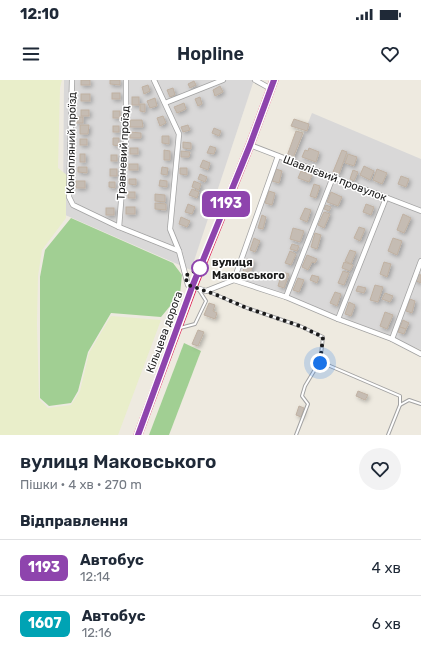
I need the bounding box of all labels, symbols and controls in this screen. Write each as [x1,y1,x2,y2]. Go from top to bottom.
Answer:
text: 12:10 [20,5,59,23]
icon: menu [20,43,42,65]
text: Hopline [177,43,244,65]
icon: heart [379,43,401,65]
street label: Конопляний проїзд [64,92,79,194]
street label: Травневий проїзд [115,105,132,201]
street label: Шавлієвий провулок [281,153,389,204]
line badge: 1193 [198,191,254,217]
text: 1193 [210,195,242,212]
place label: вулиця Маковського [212,256,285,282]
marker: вулиця Маковського [191,259,209,277]
street label: Кільцева дорога [144,290,185,375]
your location [310,353,330,373]
button: heart [359,448,401,490]
text: вулиця Маковського [20,450,216,473]
text: Пішки · 4 хв · 270 m [20,477,142,492]
text: Відправлення [20,512,128,530]
text: Автобус [80,551,144,569]
text: 1193 [28,559,60,576]
text: 4 хв [372,559,401,577]
text: 12:14 [80,569,110,584]
text: Автобус [82,607,146,625]
text: 1607 [28,615,62,632]
text: 6 хв [372,615,401,633]
text: 12:16 [82,625,112,640]

